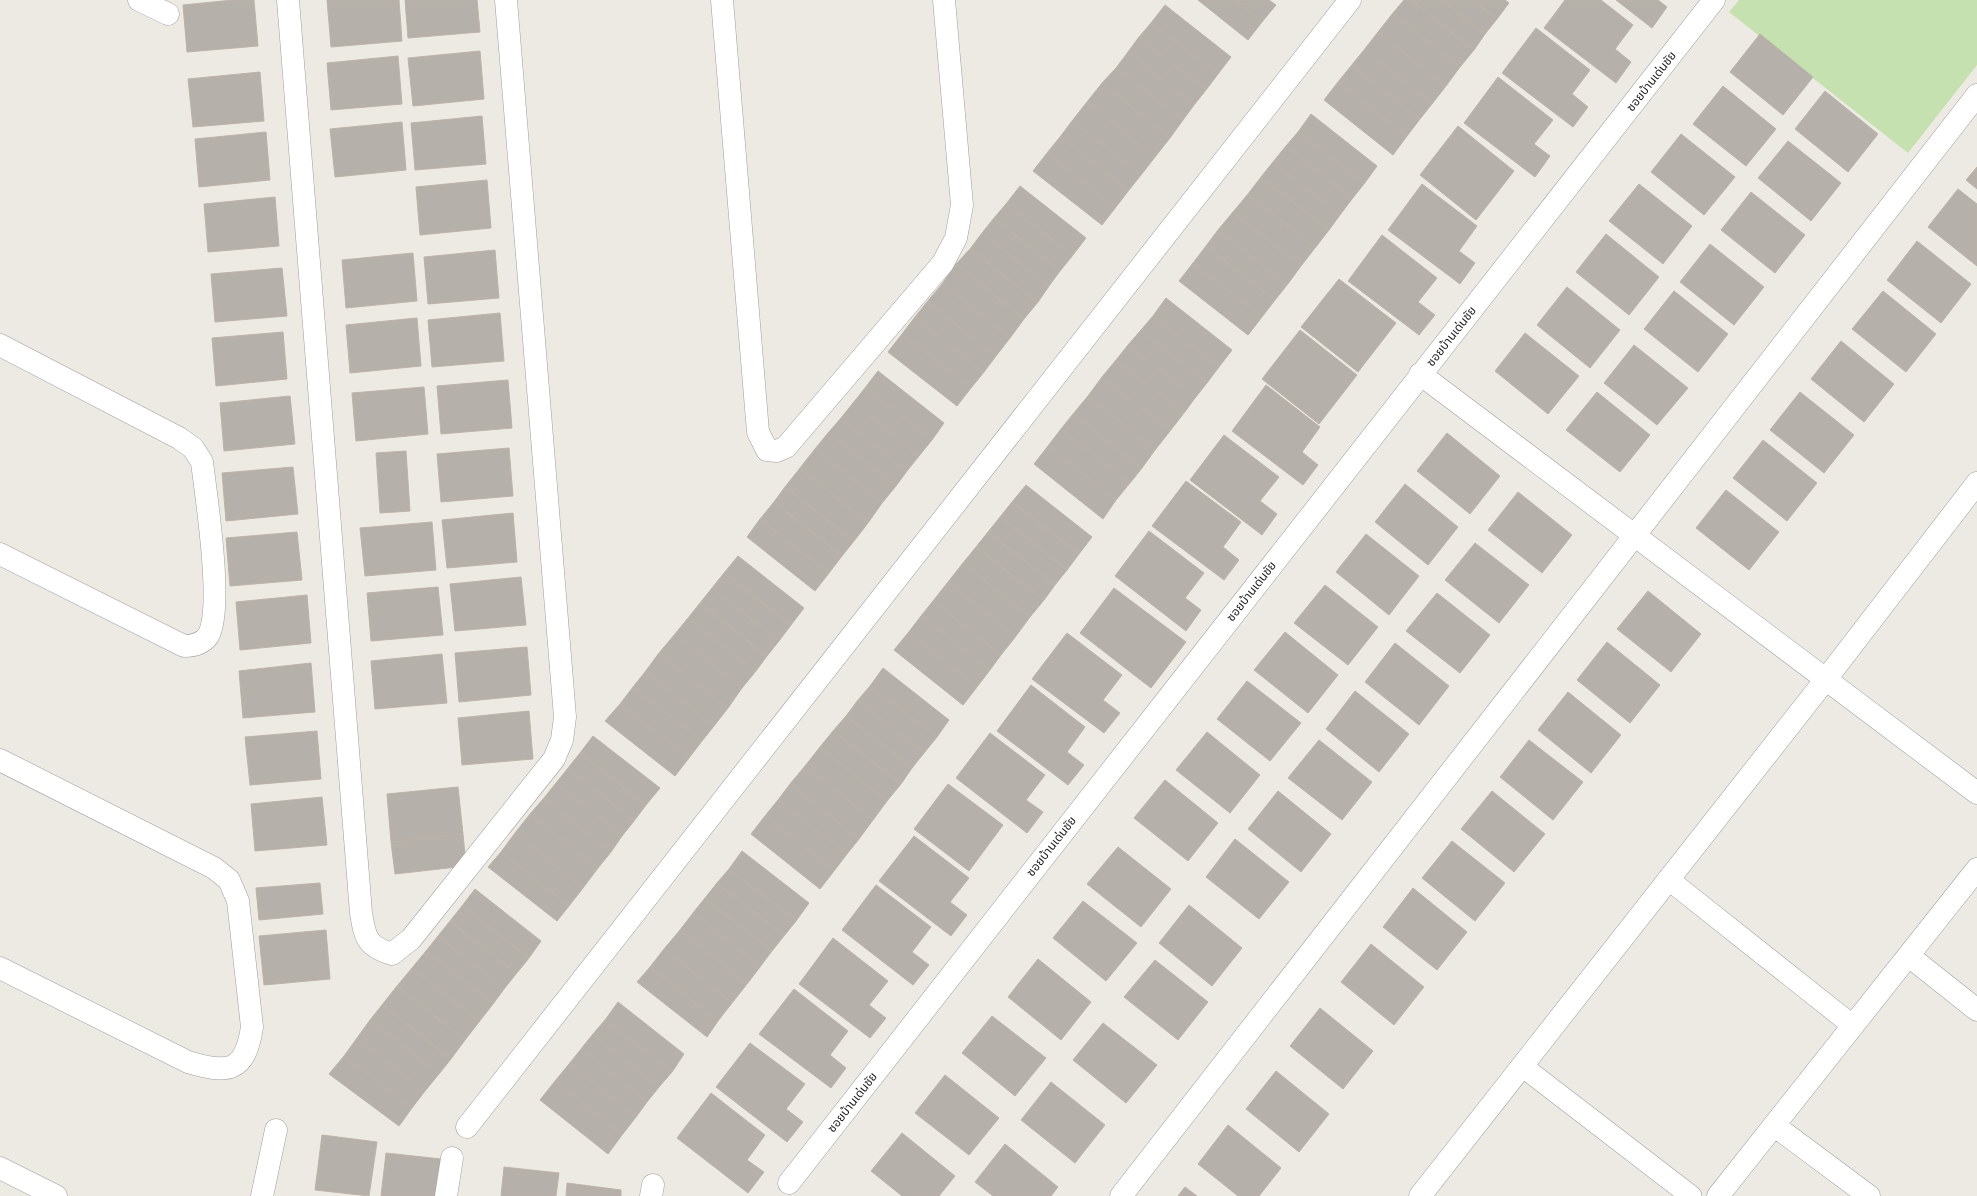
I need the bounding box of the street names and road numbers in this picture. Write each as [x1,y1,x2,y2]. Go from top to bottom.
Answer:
street label: ซอยบ้านเด่นชัย [1623,48,1679,114]
street label: ซอยบ้านเด่นชัย [1423,303,1479,369]
street label: ซอยบ้านเด่นชัย [1223,558,1279,624]
street label: ซอยบ้านเด่นชัย [1023,813,1079,879]
street label: ซอยบ้านเด่นชัย [824,1069,880,1135]

